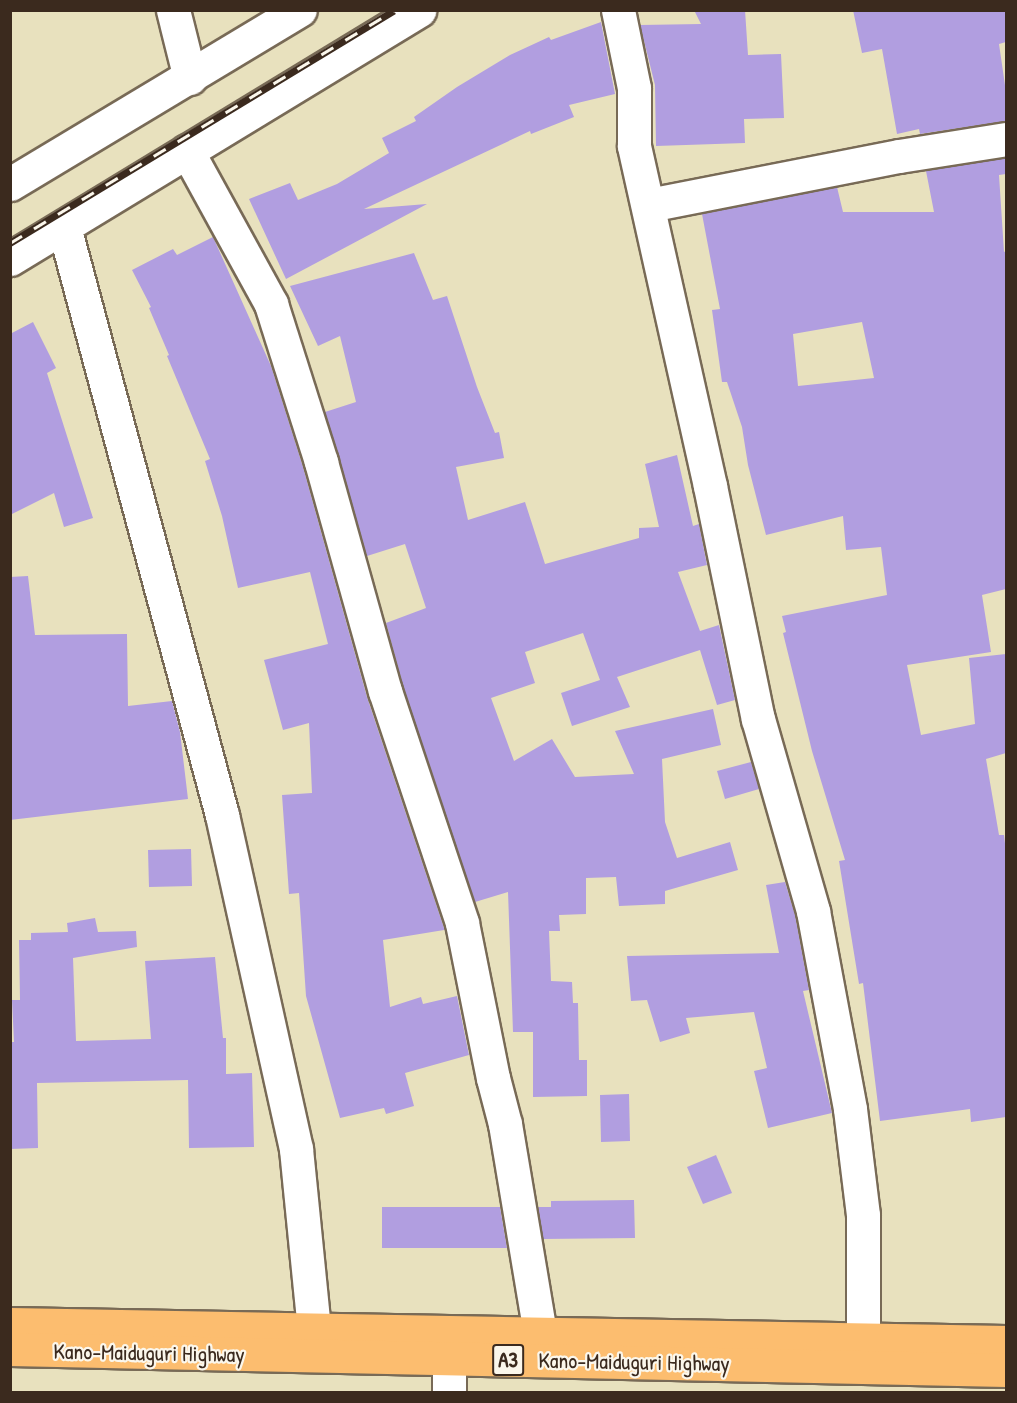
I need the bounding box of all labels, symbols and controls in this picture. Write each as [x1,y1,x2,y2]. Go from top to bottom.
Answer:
street label: Kano-Maiduguri Highway [53,1338,245,1368]
road number: A3 [492,1342,524,1378]
street label: Kano-Maiduguri Highway [538,1347,730,1377]

